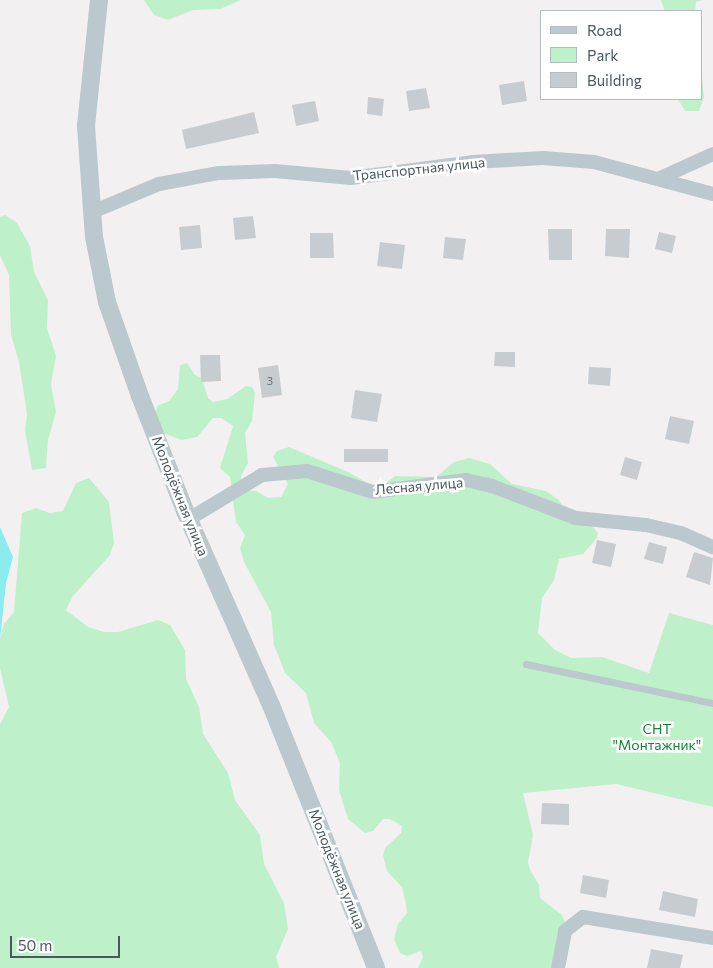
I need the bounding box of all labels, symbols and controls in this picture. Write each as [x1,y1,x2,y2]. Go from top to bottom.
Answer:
legend [540,10,703,100]
text: Road [587,21,622,39]
text: Park [587,46,618,64]
text: Building [587,71,642,89]
street label: Транспортная улица [352,154,486,184]
house number: 3 [267,374,273,388]
street label: Молодёжная улица [148,433,212,559]
street label: Лесная улица [374,474,464,498]
park label: СНТ "Монтажник" [613,721,701,754]
street label: Молодёжная улица [305,806,369,932]
scale bar [12,926,122,958]
text: 50 m [18,936,52,954]

